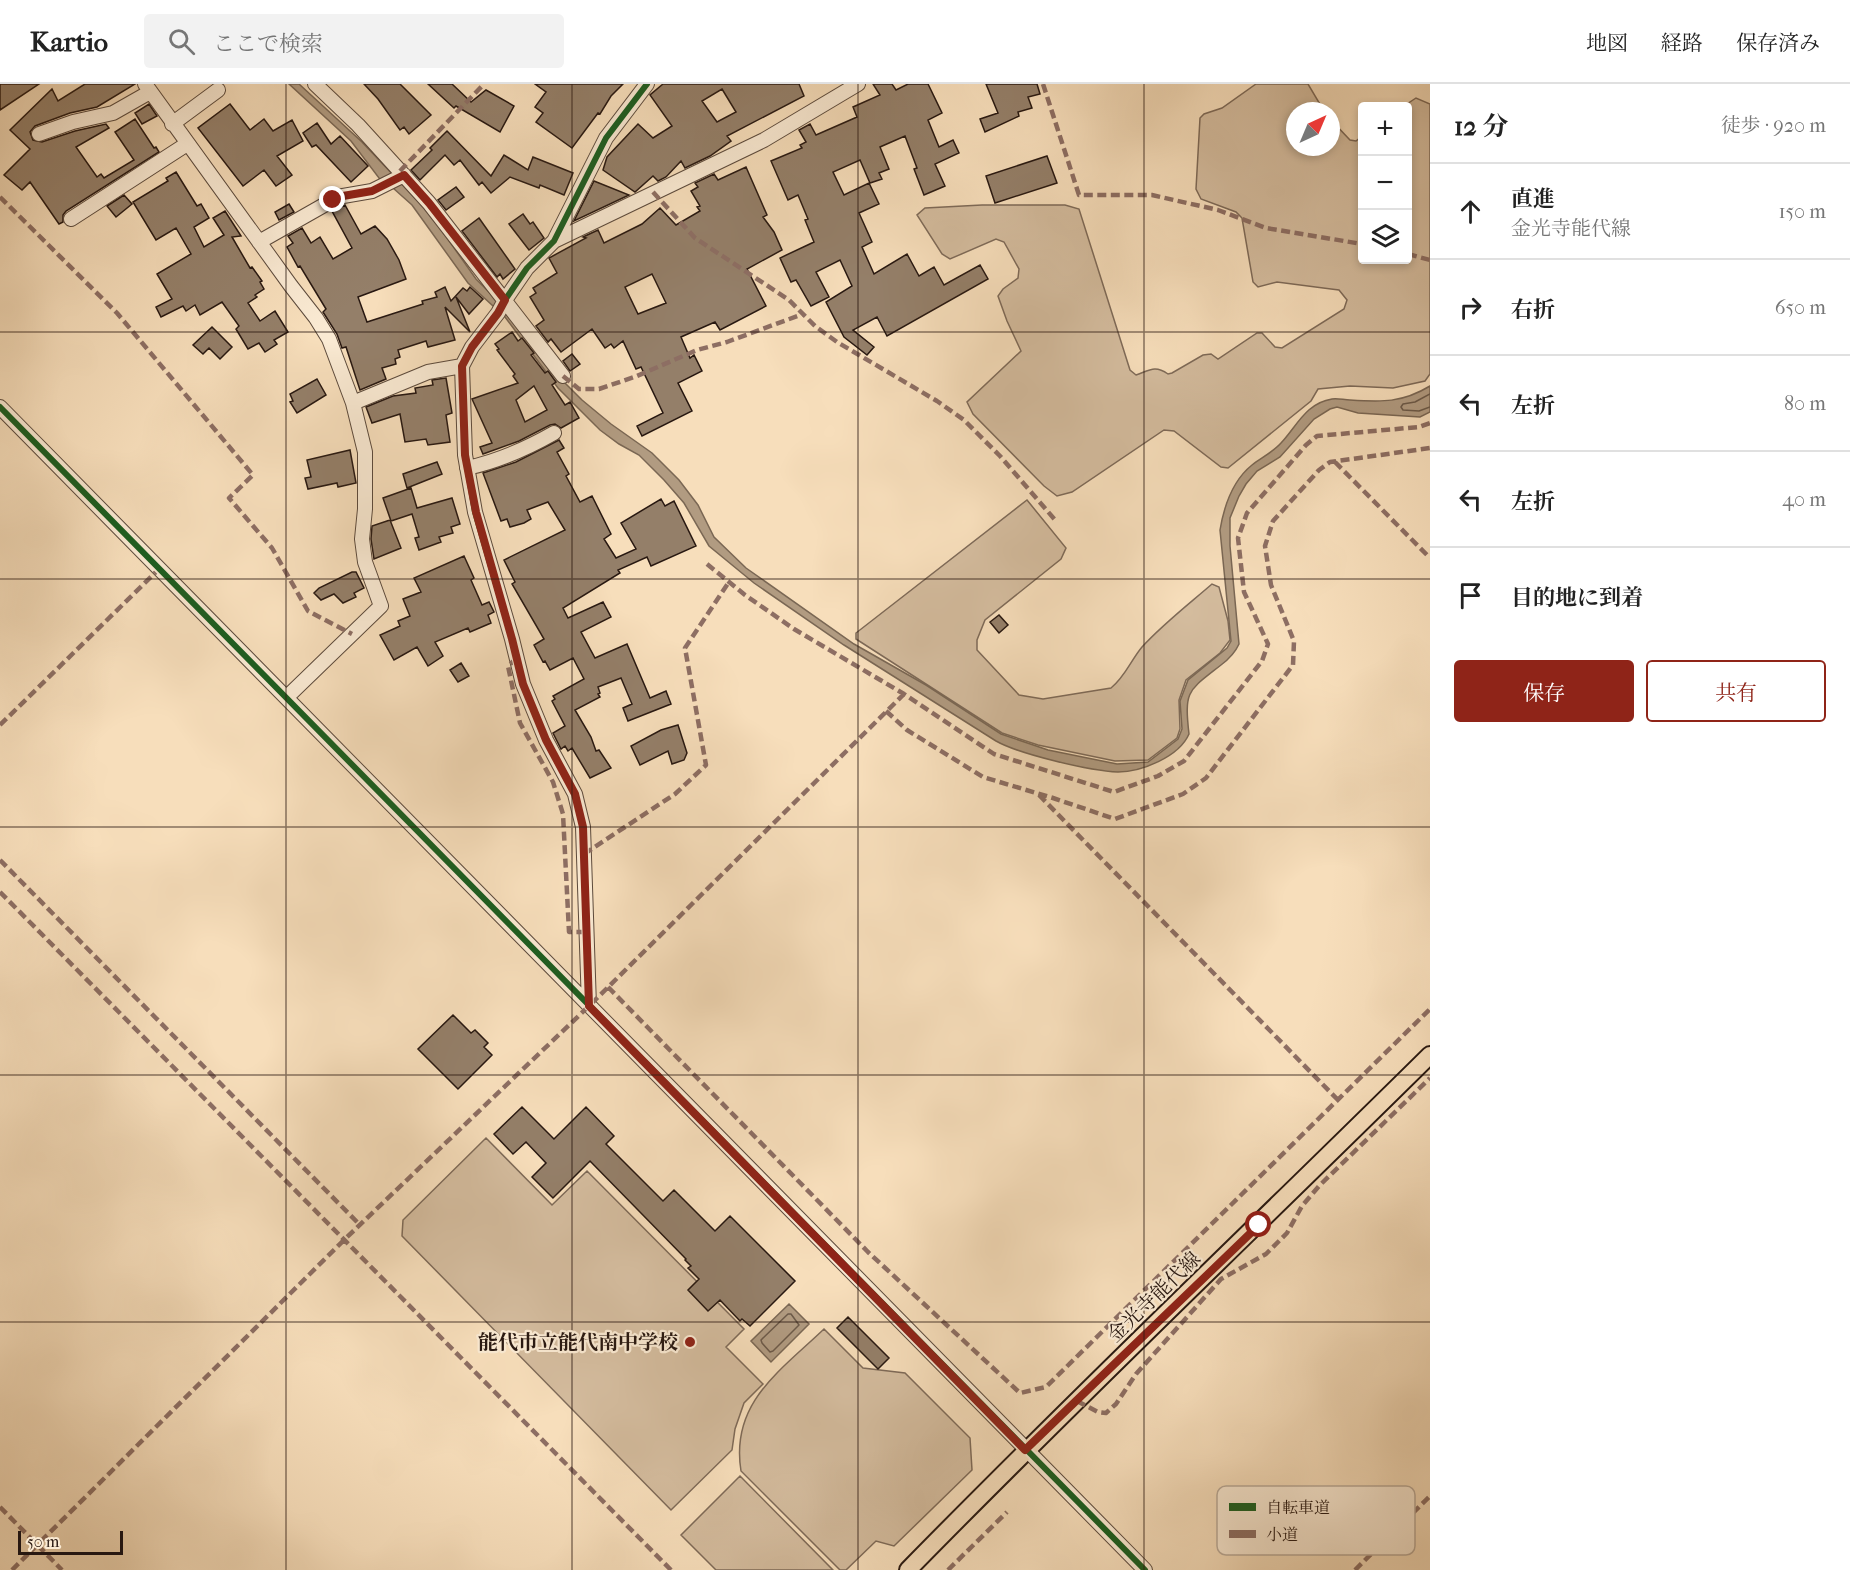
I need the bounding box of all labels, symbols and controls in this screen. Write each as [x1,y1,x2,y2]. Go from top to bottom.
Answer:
search box [144,14,564,68]
text: Kartio [30,25,108,58]
icon: search [165,25,198,58]
text: ここで検索 [213,31,323,57]
text: 地図 [1586,31,1628,55]
text: 経路 [1661,31,1703,55]
text: 保存済み [1736,31,1820,55]
north arrow [1286,102,1340,156]
map controls [1358,102,1412,264]
button: + [1358,102,1412,156]
text: 12 分 [1454,111,1508,142]
text: 徒歩 · 920 m [1721,114,1826,137]
button: − [1358,156,1412,210]
route end [319,186,345,212]
text: 直進 [1511,186,1555,212]
icon: ahead [1454,195,1487,228]
text: 150 m [1778,200,1826,223]
button: layers [1358,210,1412,264]
text: 金光寺能代線 [1511,217,1631,240]
icon: right [1454,291,1487,324]
text: 650 m [1775,296,1826,319]
text: 右折 [1511,297,1555,323]
icon: left [1454,387,1487,420]
text: 80 m [1784,392,1826,415]
text: 左折 [1511,393,1555,419]
icon: left [1454,483,1487,516]
text: 40 m [1782,488,1826,511]
text: 左折 [1511,489,1555,515]
icon: arrive [1454,579,1487,612]
text: 目的地に到着 [1511,585,1643,611]
button: 保存 [1454,660,1634,722]
button: 共有 [1646,660,1826,722]
route start [1245,1211,1271,1237]
street label: 金光寺能代線 [1103,1247,1205,1347]
place label: 能代市立能代南中学校 [478,1331,678,1354]
marker: 能代市立能代南中学校 [683,1335,697,1349]
legend [1217,1486,1415,1555]
text: 自転車道 [1266,1498,1330,1517]
text: 小道 [1266,1525,1298,1544]
scale bar [18,1528,123,1556]
text: 50 m [27,1532,59,1551]

